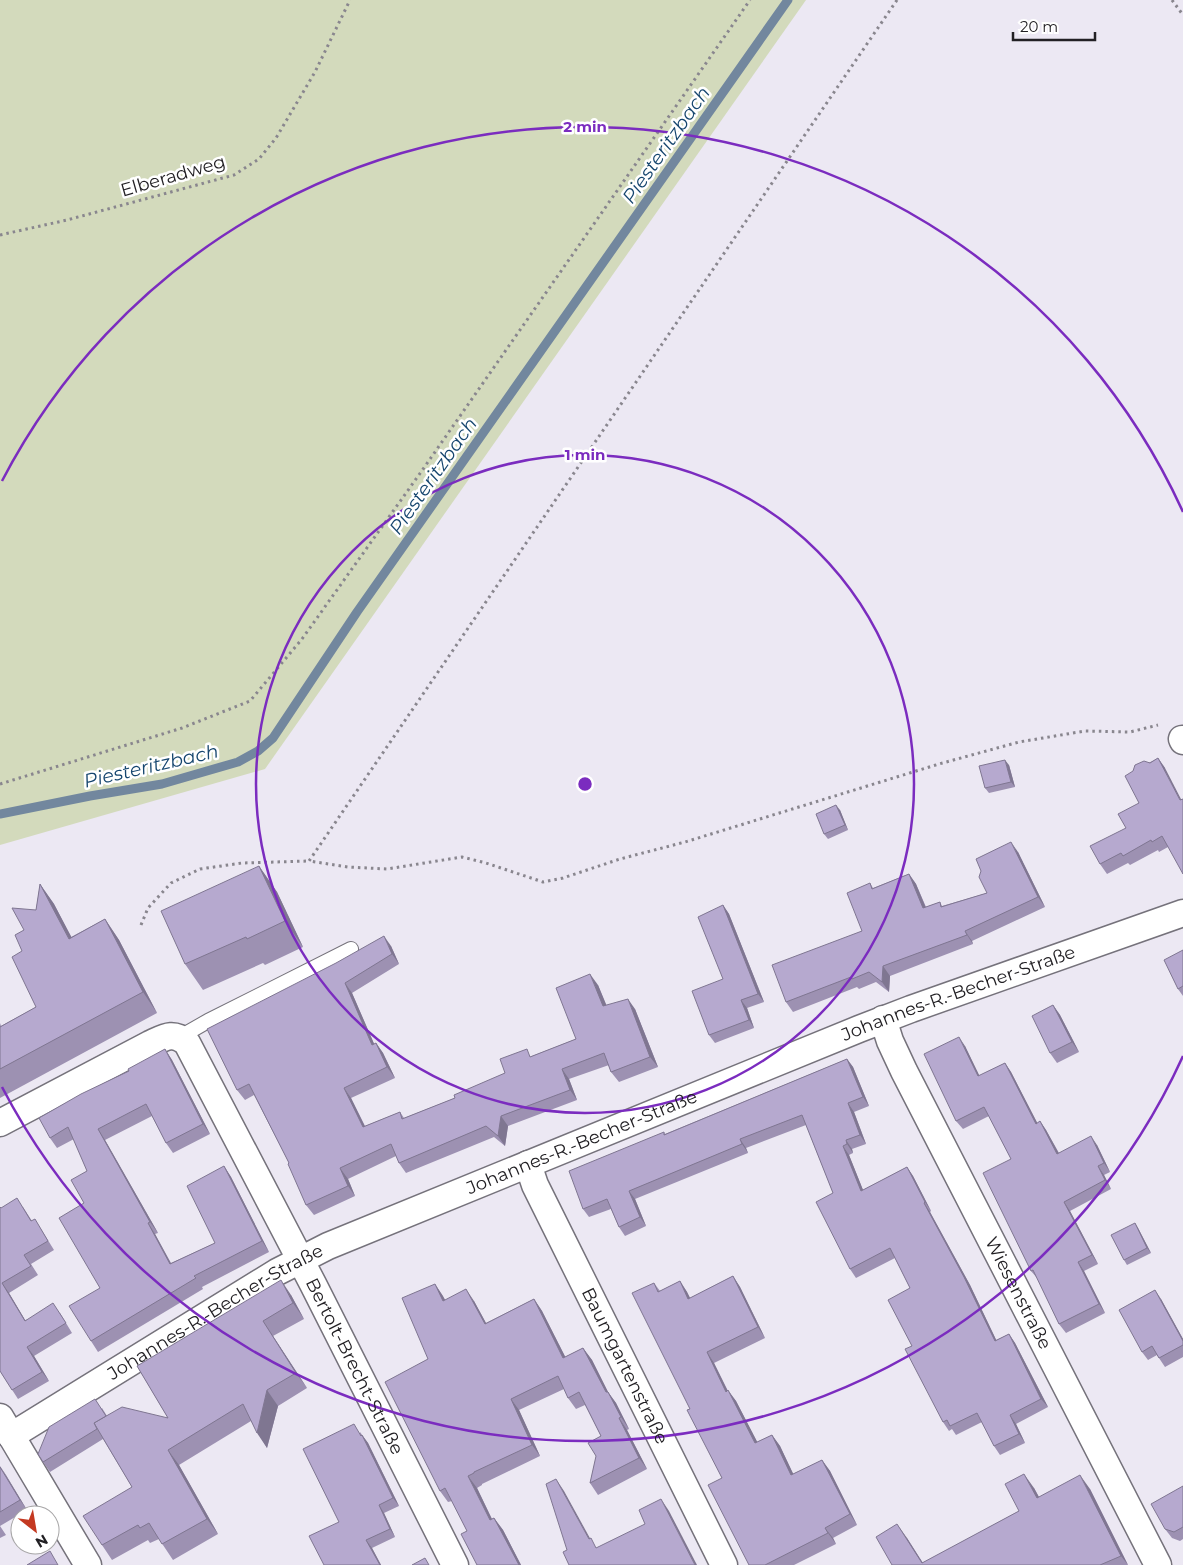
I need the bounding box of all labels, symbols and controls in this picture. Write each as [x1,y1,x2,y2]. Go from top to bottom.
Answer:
scale bar [1013,10,1096,42]
text: 20 m [1020,17,1058,36]
water label: Piesteritzbach [617,82,715,208]
text: 2 min [563,117,607,136]
street label: Elberadweg [118,151,228,201]
water label: Piesteritzbach [384,413,482,539]
text: 1 min [565,445,605,464]
water label: Piesteritzbach [81,739,221,793]
centre of rings [576,775,594,793]
street label: Johannes-R.-Becher-Straße [837,941,1078,1046]
street label: Johannes-R.-Becher-Straße [462,1085,701,1200]
street label: Wiesenstraße [980,1233,1056,1353]
street label: Johannes-R.-Becher-Straße [103,1239,327,1385]
street label: Bertolt-Brecht-Straße [301,1274,408,1458]
street label: Baumgartenstraße [577,1284,673,1448]
north arrow [10,1505,60,1555]
text: N [32,1531,51,1552]

